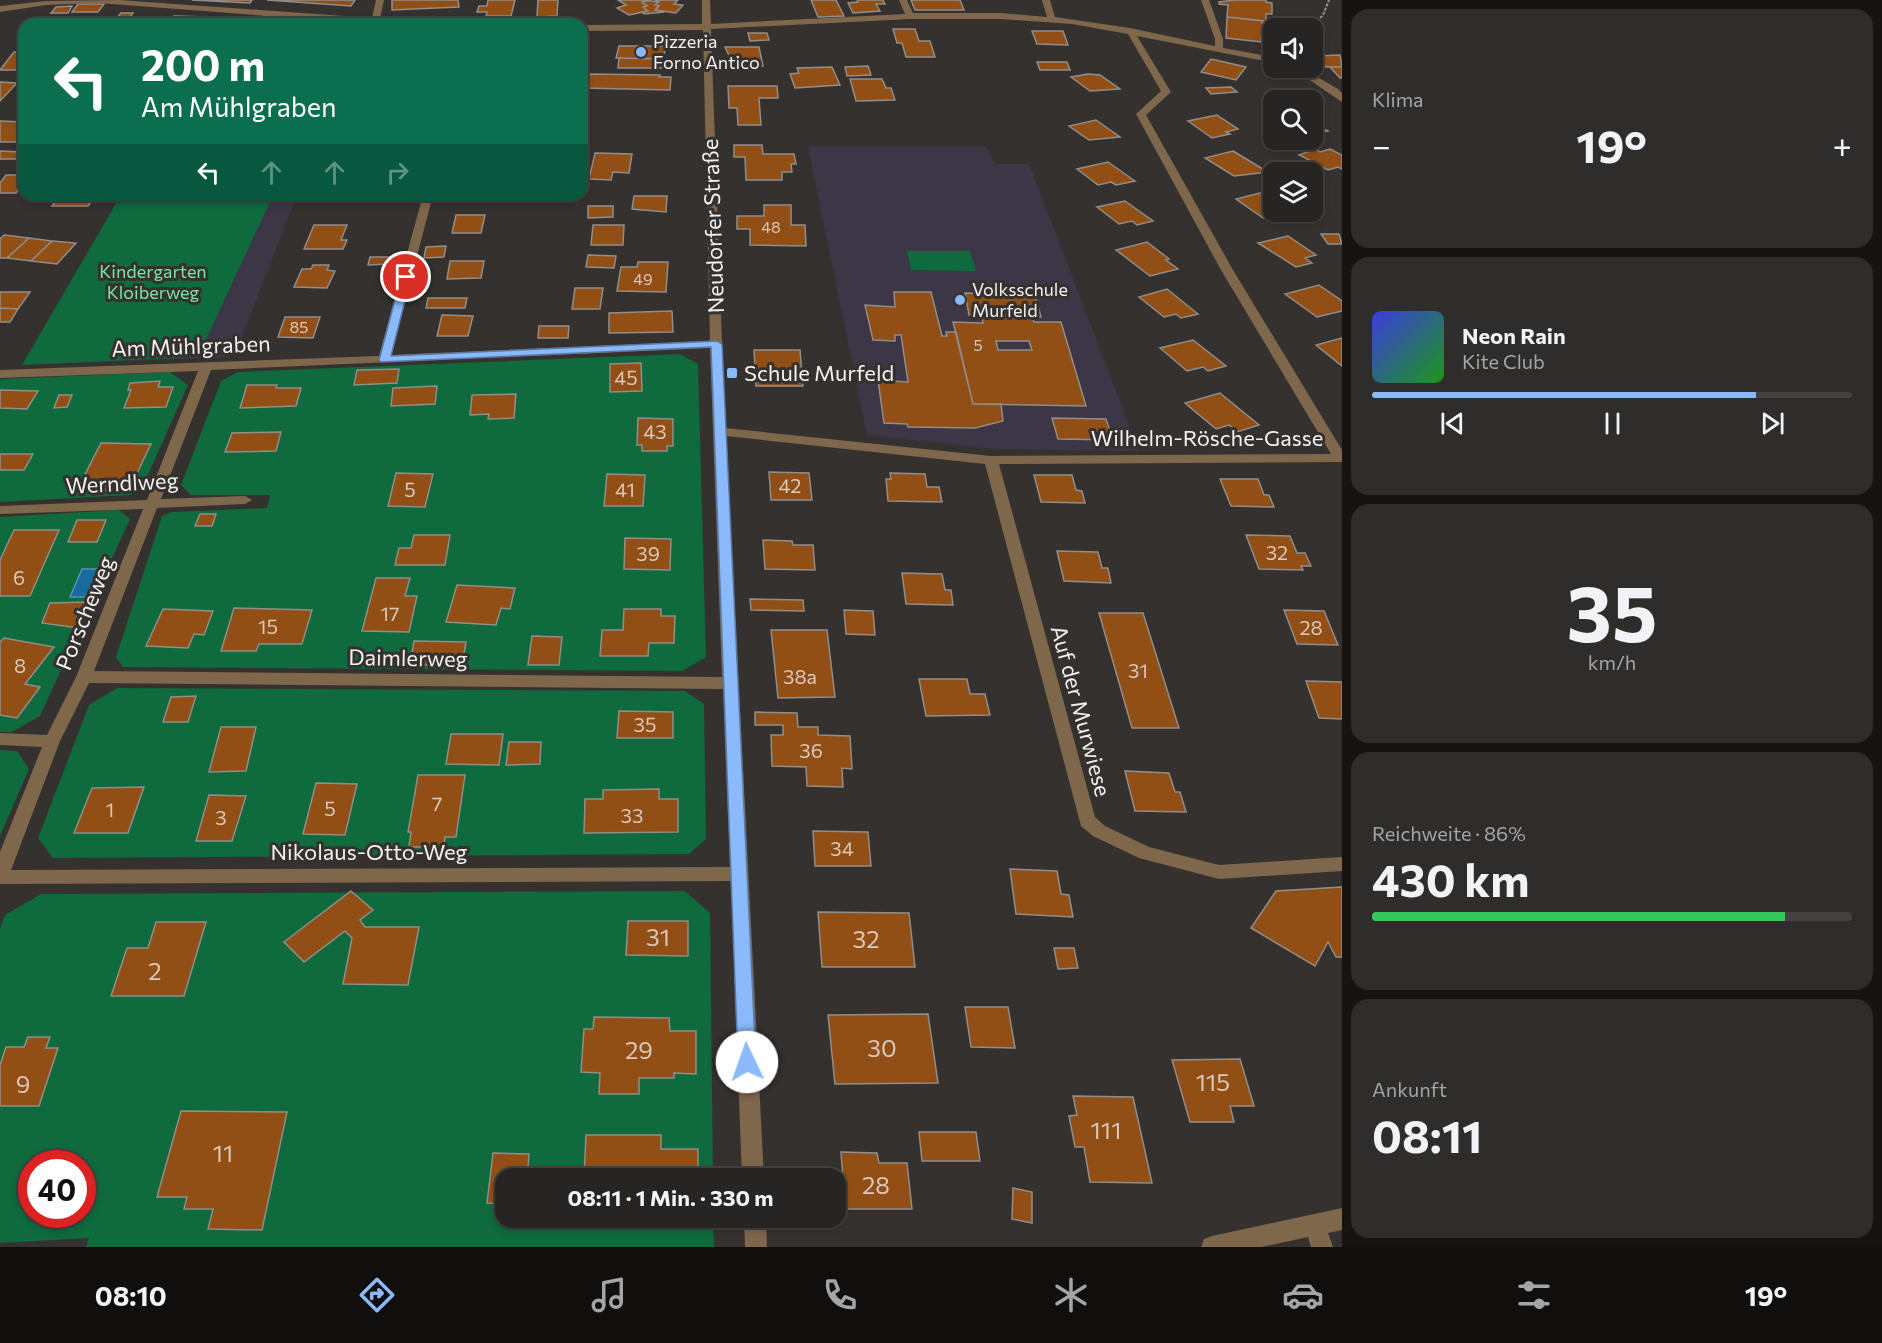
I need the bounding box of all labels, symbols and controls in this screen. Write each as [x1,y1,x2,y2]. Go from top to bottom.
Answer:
map controls [1263,18,1323,222]
button: sound [1263,18,1323,78]
place label: Pizzeria Forno Antico [653,30,760,73]
text: 200 m [141,38,265,90]
icon: left [42,42,120,120]
marker: Pizzeria Forno Antico [634,45,648,59]
text: Klima [1372,87,1424,111]
text: Am Mühlgraben [141,90,337,123]
button: search [1263,90,1323,150]
text: 19° [1576,117,1647,172]
text: − [1372,124,1391,165]
text: + [1833,124,1852,165]
street label: Neudorfer Straße [696,138,729,314]
icon: left [192,156,225,189]
icon: ahead [255,156,288,189]
icon: ahead [318,156,351,189]
icon: right [381,156,414,189]
button: layers [1263,162,1323,222]
house number: 48 [761,217,781,236]
pin [380,251,431,302]
park label: Kindergarten Kloiberweg [99,260,207,303]
icon: arrive [389,260,422,293]
house number: 49 [633,269,653,288]
place label: Volksschule Murfeld [972,278,1068,321]
marker: Volksschule Murfeld [953,293,967,307]
house number: 85 [290,317,308,336]
text: Neon Rain [1462,322,1566,349]
street label: Am Mühlgraben [111,329,271,362]
house number: 5 [973,335,983,354]
text: Kite Club [1462,349,1545,373]
place label: Schule Murfeld [744,359,894,386]
house number: 45 [614,365,638,389]
marker: Schule Murfeld [725,366,739,380]
icon: previous [1436,407,1469,440]
icon: pause [1596,407,1629,440]
icon: next [1756,407,1789,440]
house number: 43 [643,419,667,443]
street label: Wilhelm-Rösche-Gasse [1091,424,1323,451]
street label: Werndlweg [65,466,179,499]
house number: 42 [779,473,801,497]
house number: 5 [404,477,416,501]
house number: 41 [615,477,635,501]
house number: 32 [1266,540,1288,564]
house number: 39 [636,541,660,565]
street label: Porscheweg [49,552,120,674]
text: 35 [1567,563,1657,658]
house number: 6 [13,565,25,589]
house number: 17 [380,601,400,625]
house number: 15 [258,614,278,638]
house number: 28 [1299,615,1323,639]
street label: Auf der Murwiese [1046,622,1117,799]
street label: Daimlerweg [348,643,468,672]
text: km/h [1588,650,1636,674]
house number: 8 [14,653,26,677]
house number: 31 [1128,658,1148,682]
house number: 38a [783,664,817,688]
house number: 35 [634,712,656,736]
house number: 36 [799,738,823,762]
house number: 7 [432,791,442,815]
house number: 5 [324,796,336,820]
house number: 1 [106,797,114,821]
house number: 33 [621,803,643,827]
house number: 3 [215,805,227,829]
text: Reichweite · 86% [1372,821,1526,845]
house number: 34 [830,836,854,860]
street label: Nikolaus-Otto-Weg [270,838,468,865]
text: 430 km [1372,851,1529,906]
house number: 31 [646,922,670,951]
house number: 32 [853,924,879,953]
house number: 2 [148,956,162,985]
position arrow [715,1030,779,1094]
house number: 30 [867,1033,897,1062]
house number: 29 [625,1035,653,1064]
house number: 115 [1196,1067,1230,1096]
house number: 9 [16,1069,30,1098]
text: Ankunft [1372,1077,1447,1101]
text: 08:11 [1372,1107,1482,1162]
house number: 111 [1091,1115,1121,1144]
house number: 11 [213,1138,233,1167]
speed limit sign: 40 [18,1150,96,1228]
house number: 28 [862,1170,890,1199]
text: 08:11 · 1 Min. · 330 m [568,1184,773,1211]
icon: directions [356,1274,398,1316]
icon: music [588,1274,630,1316]
icon: phone [819,1274,861,1316]
icon: climate [1050,1274,1092,1316]
icon: car [1282,1274,1324,1316]
icon: filters [1513,1274,1555,1316]
text: 08:10 [95,1279,167,1312]
text: 19° [1745,1279,1787,1312]

